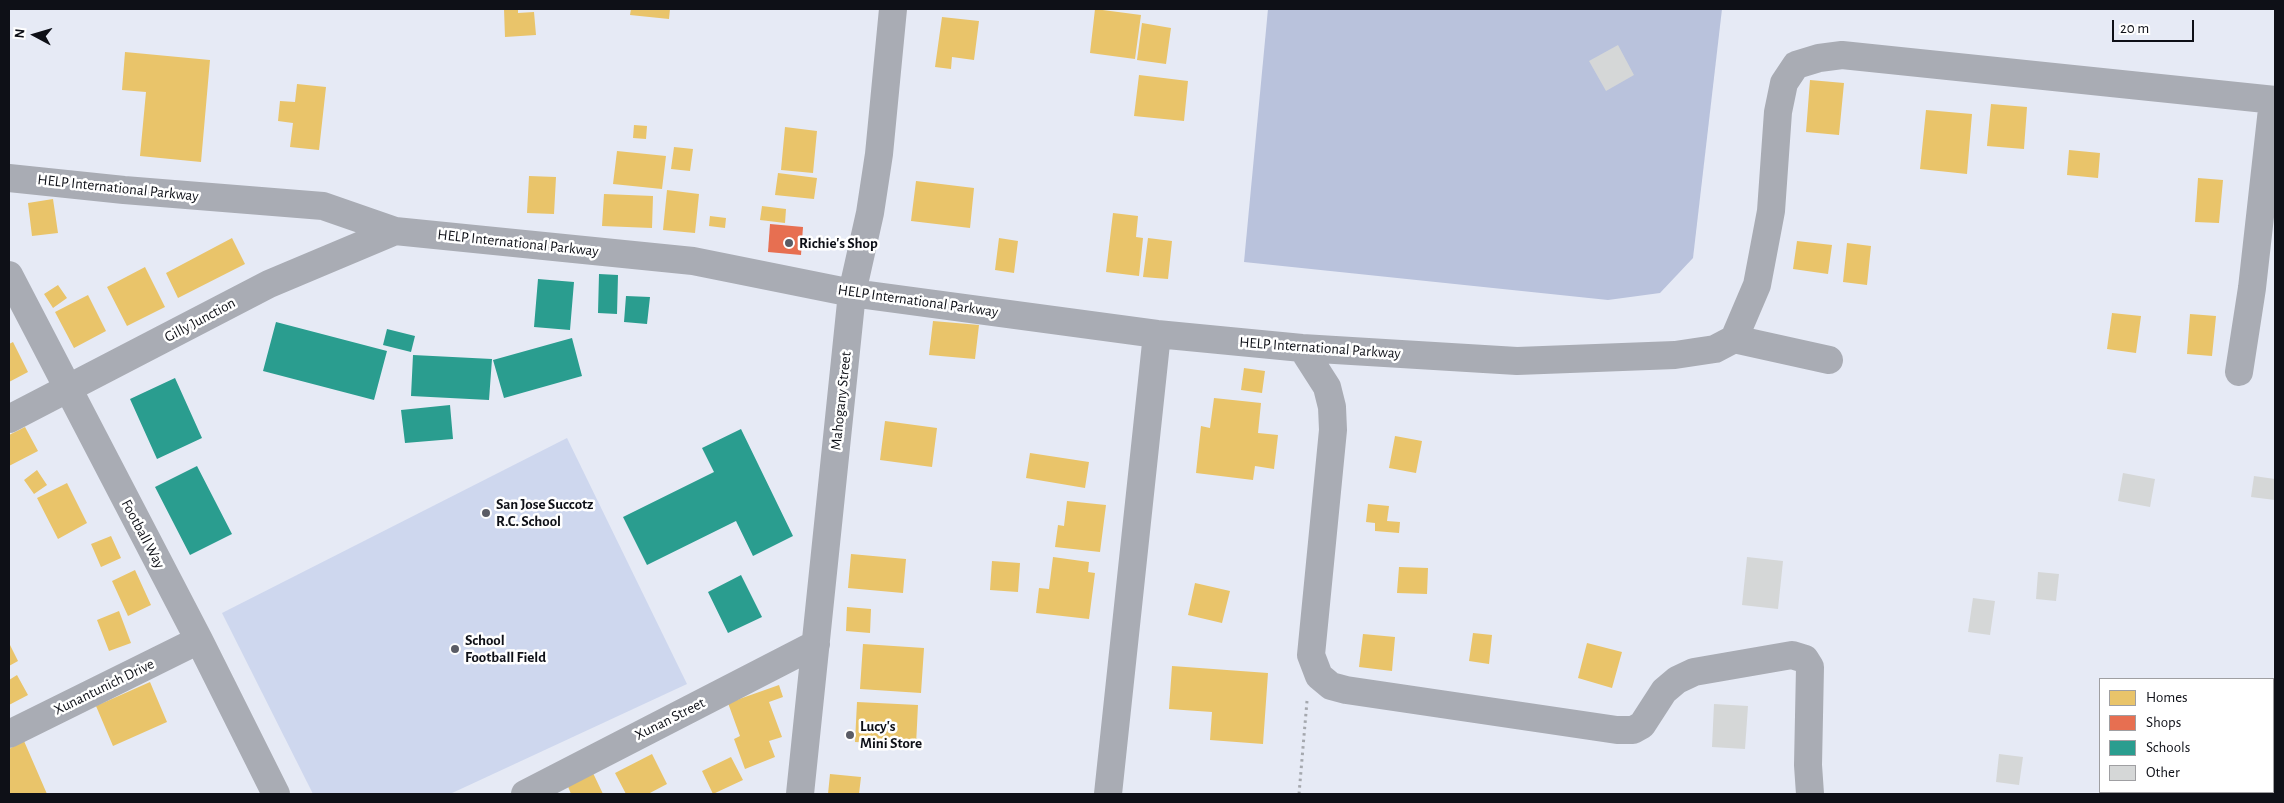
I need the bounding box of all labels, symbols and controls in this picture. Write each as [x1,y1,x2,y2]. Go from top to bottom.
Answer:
north arrow [10,10,60,60]
scale bar [2114,10,2196,42]
text: 20 m [2120,21,2149,36]
text: N [13,28,28,39]
street label: HELP International Parkway [37,171,199,205]
street label: HELP International Parkway [437,226,599,260]
place label: Richie's Shop [799,234,878,252]
marker: Richie's Shop [783,237,795,249]
street label: HELP International Parkway [837,281,999,321]
street label: Gilly Junction [161,294,239,346]
street label: HELP International Parkway [1239,333,1401,363]
street label: Mahogany Street [827,351,855,451]
place label: San Jose Succotz R.C. School [496,495,593,530]
street label: Football Way [117,496,169,572]
marker: San Jose Succotz R.C. School [480,507,492,519]
place label: School Football Field [465,631,546,666]
marker: School Football Field [449,643,461,655]
street label: Xunantunich Drive [51,655,157,719]
legend [2099,678,2274,793]
text: Homes [2146,690,2188,705]
street label: Xunan Street [632,694,708,744]
text: Shops [2146,715,2181,730]
place label: Lucy's Mini Store [860,717,922,752]
marker: Lucy's Mini Store [844,729,856,741]
text: Schools [2146,740,2190,755]
text: Other [2146,765,2180,780]

